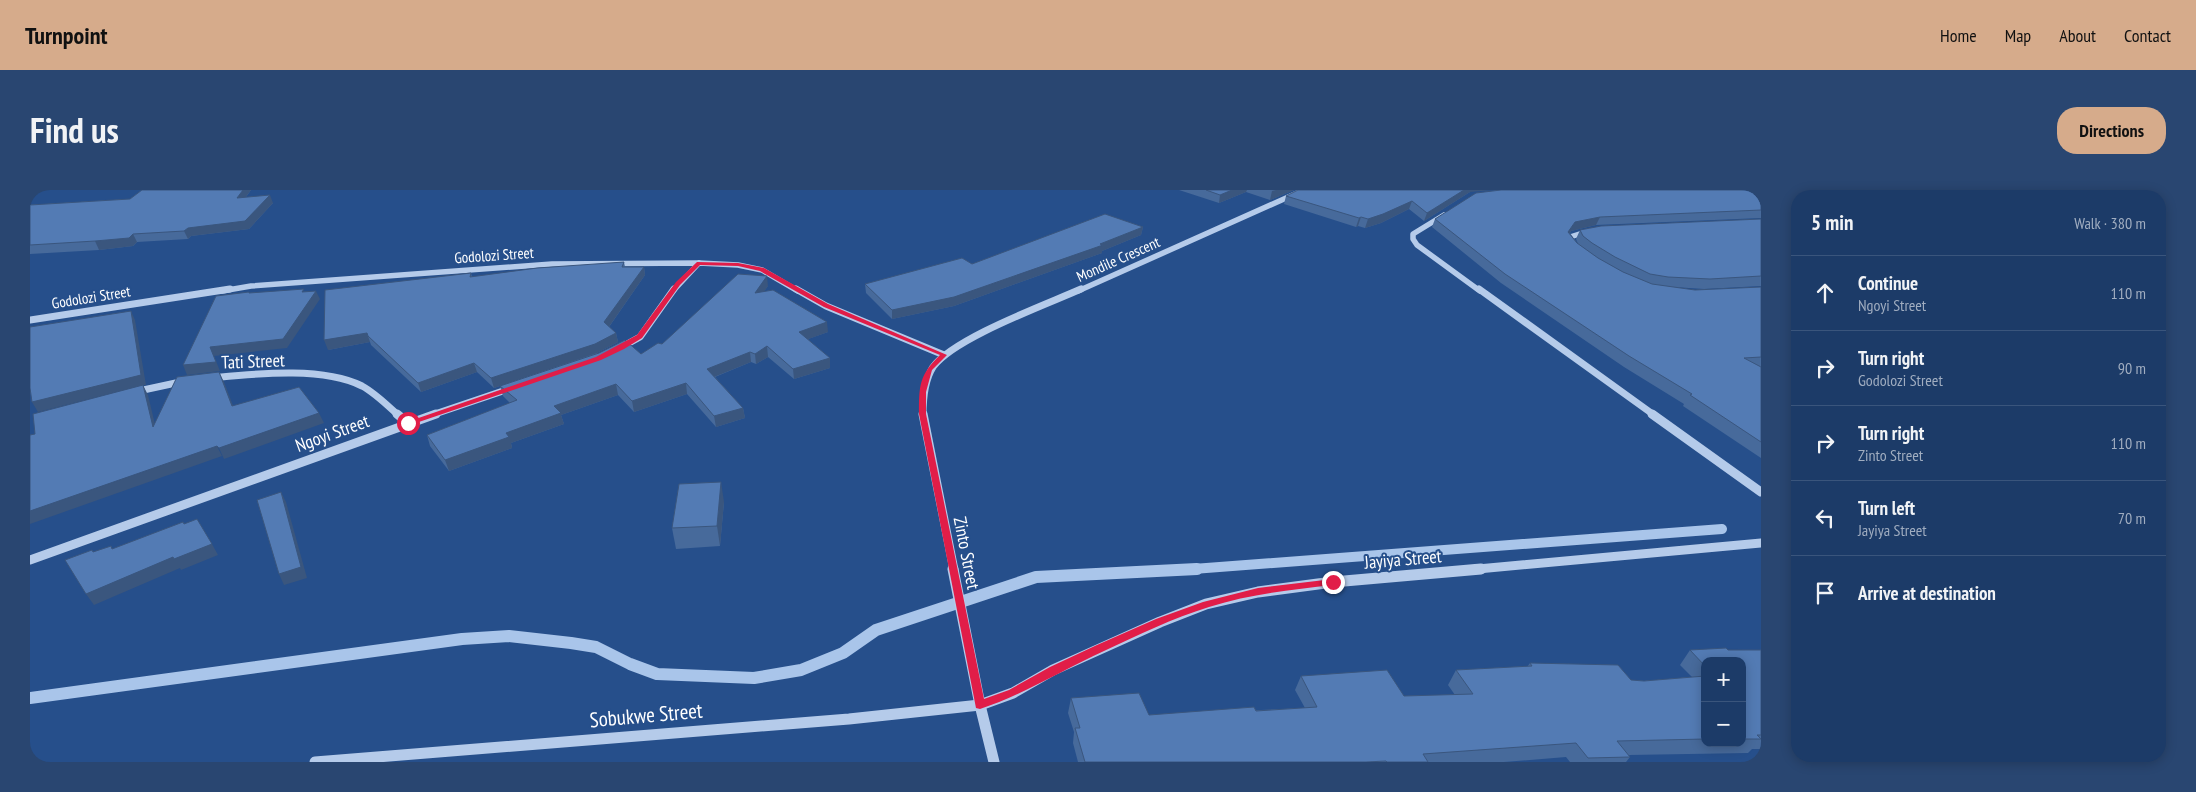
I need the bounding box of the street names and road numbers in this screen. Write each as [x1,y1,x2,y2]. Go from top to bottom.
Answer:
street label: Mondile Crescent [1073,232,1163,286]
street label: Godolozi Street [454,243,534,267]
street label: Godolozi Street [50,281,132,313]
street label: Tati Street [221,348,285,374]
street label: Ngoyi Street [292,409,372,457]
street label: Zinto Street [949,515,985,591]
street label: Jayiya Street [1363,544,1443,574]
street label: Sobukwe Street [588,697,704,733]

